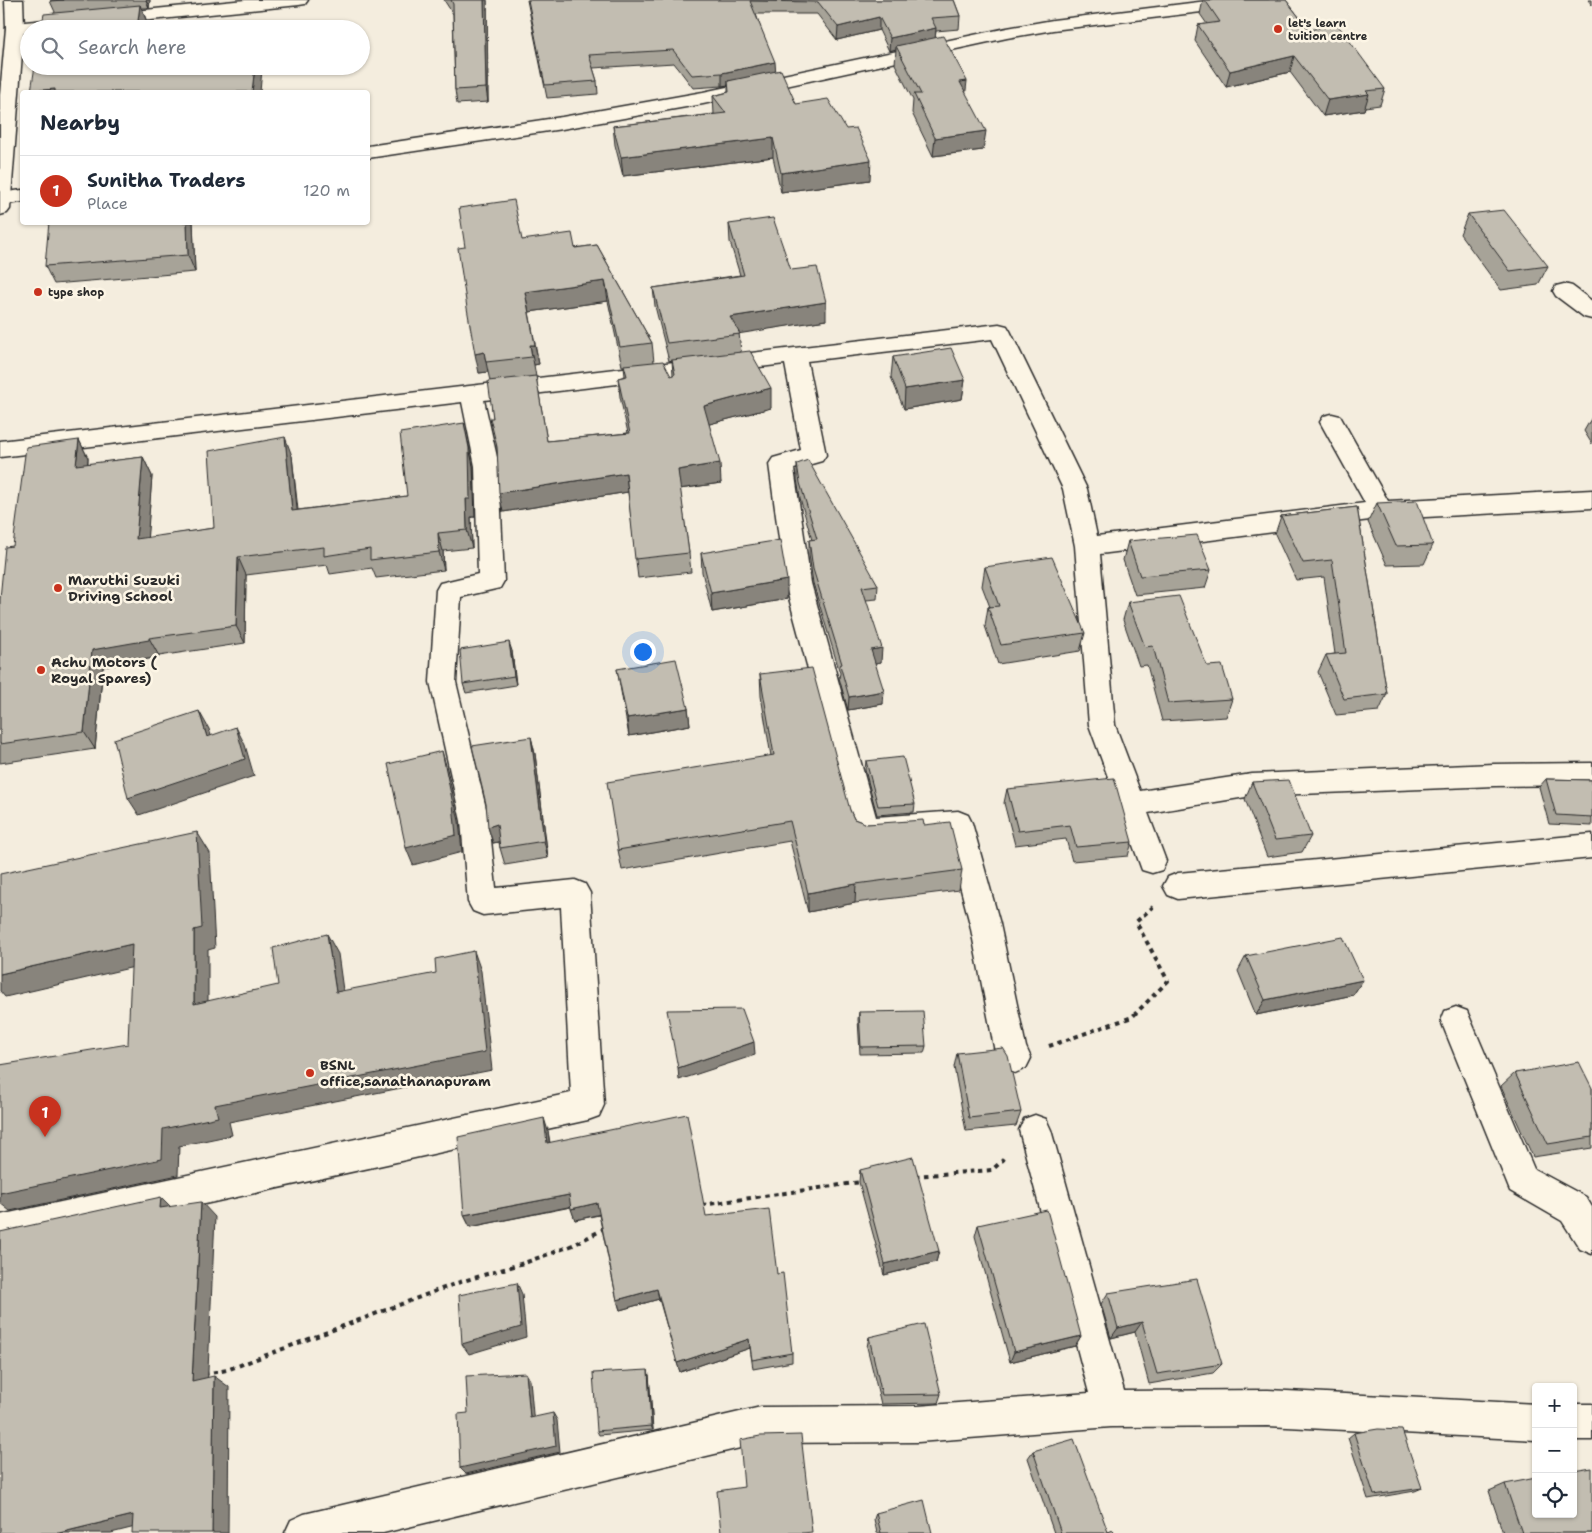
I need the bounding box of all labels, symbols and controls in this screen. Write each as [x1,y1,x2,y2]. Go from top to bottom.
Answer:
place label: let's learn tuition centre [1288,16,1368,44]
search box [20,20,370,75]
marker: let's learn tuition centre [1272,23,1284,35]
icon: search [38,34,66,62]
text: Search here [78,35,187,60]
text: Nearby [40,109,120,137]
text: Sunitha Traders [87,168,245,193]
text: 1 [52,180,60,201]
text: 120 m [303,180,350,201]
text: Place [87,193,128,214]
place label: type shop [48,285,104,300]
marker: type shop [32,286,44,298]
place label: Maruthi Suzuki Driving School [68,571,180,605]
marker: Maruthi Suzuki Driving School [52,582,64,594]
your location [630,639,656,665]
place label: Achu Motors ( Royal Spares) [51,653,157,687]
marker: Achu Motors ( Royal Spares) [35,664,47,676]
place label: BSNL office,sanathanapuram [320,1056,491,1090]
marker: BSNL office,sanathanapuram [304,1067,316,1079]
pin: 1 [29,1096,61,1137]
map controls [1532,1383,1577,1518]
button: + [1532,1383,1577,1428]
button: − [1532,1428,1577,1473]
button: locate [1532,1473,1577,1518]

